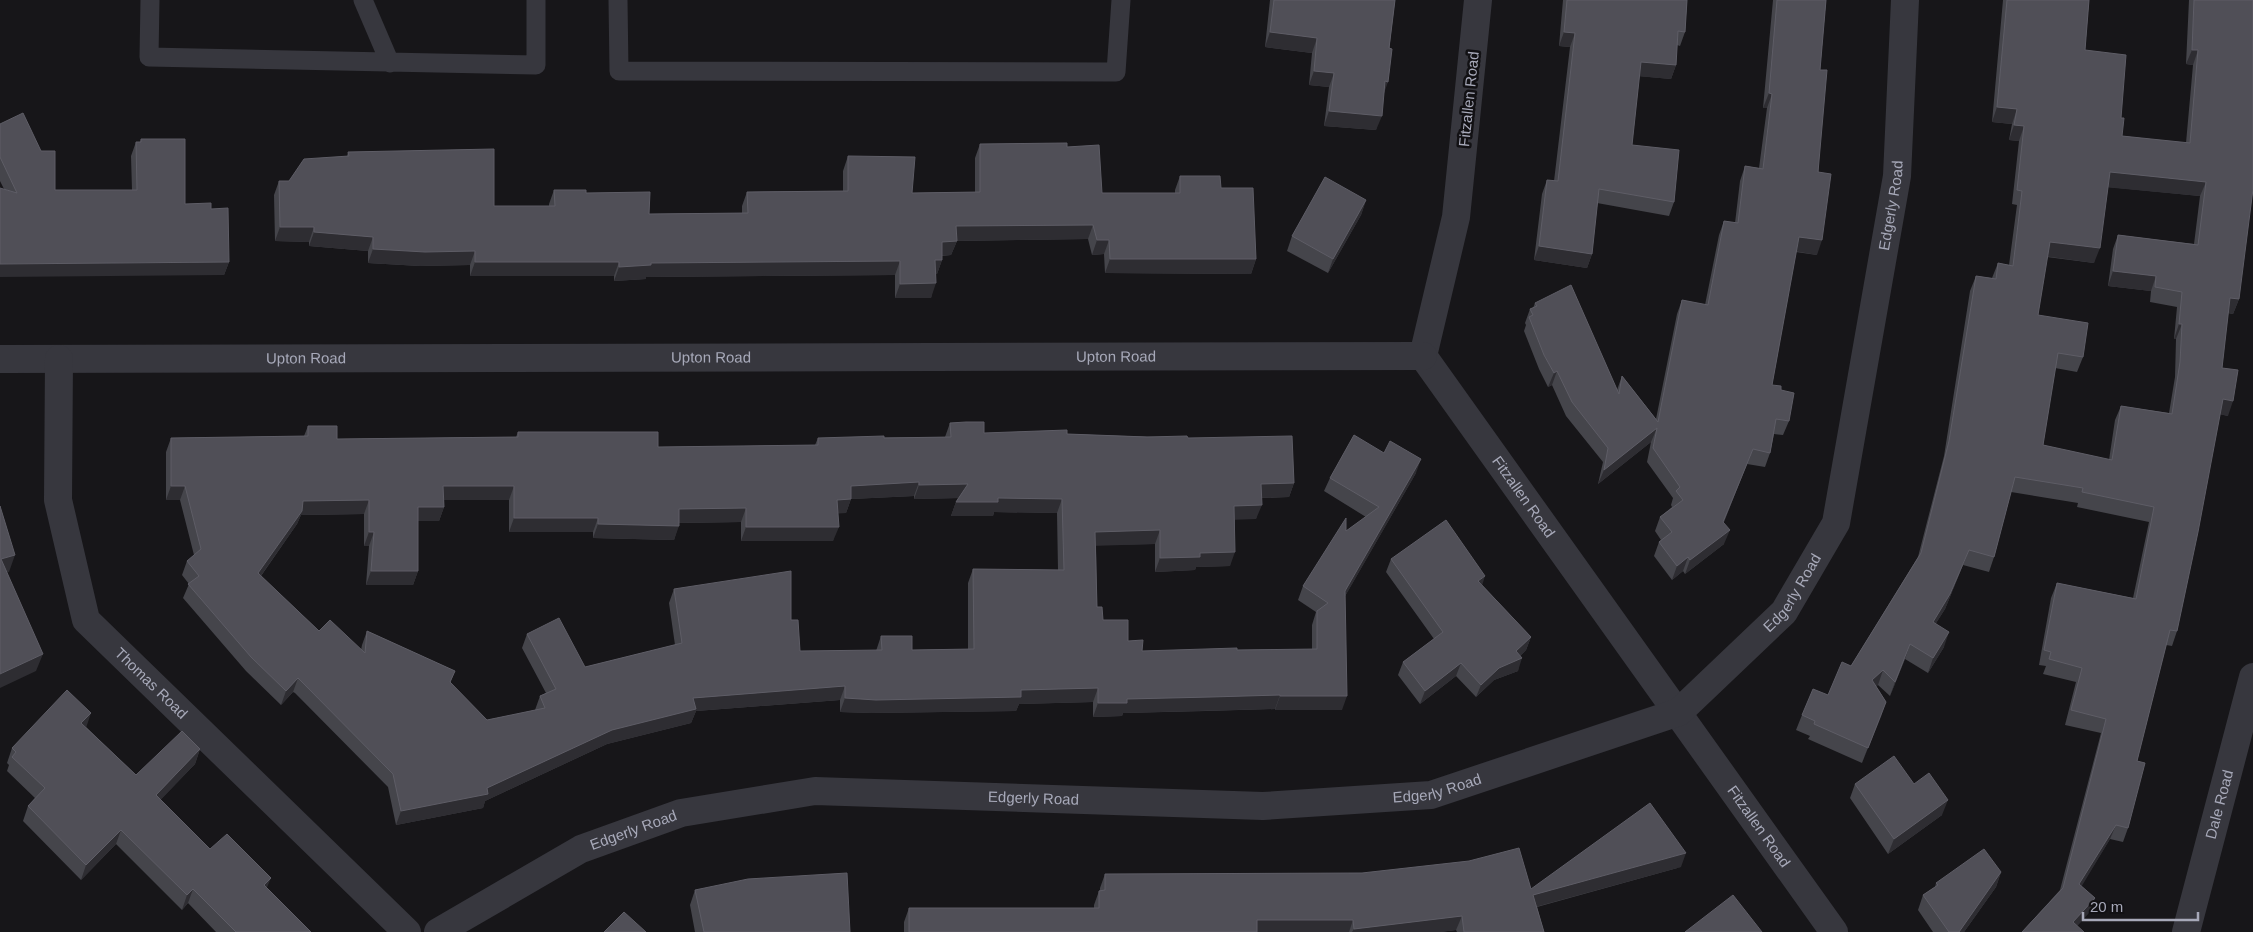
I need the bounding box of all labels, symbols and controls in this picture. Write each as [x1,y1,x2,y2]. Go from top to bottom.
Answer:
street label: Fitzallen Road [1455,50,1482,148]
street label: Edgerly Road [1875,160,1906,252]
street label: Upton Road [671,348,751,366]
street label: Upton Road [1076,348,1156,365]
street label: Upton Road [266,349,346,366]
street label: Fitzallen Road [1489,453,1559,541]
street label: Edgerly Road [1760,551,1824,635]
street label: Thomas Road [112,644,191,722]
street label: Dale Road [2202,768,2236,841]
street label: Edgerly Road [1392,770,1483,805]
street label: Fitzallen Road [1724,782,1794,870]
street label: Edgerly Road [988,788,1079,808]
street label: Edgerly Road [588,806,679,853]
scale bar [2083,890,2198,922]
text: 20 m [2090,898,2123,915]

